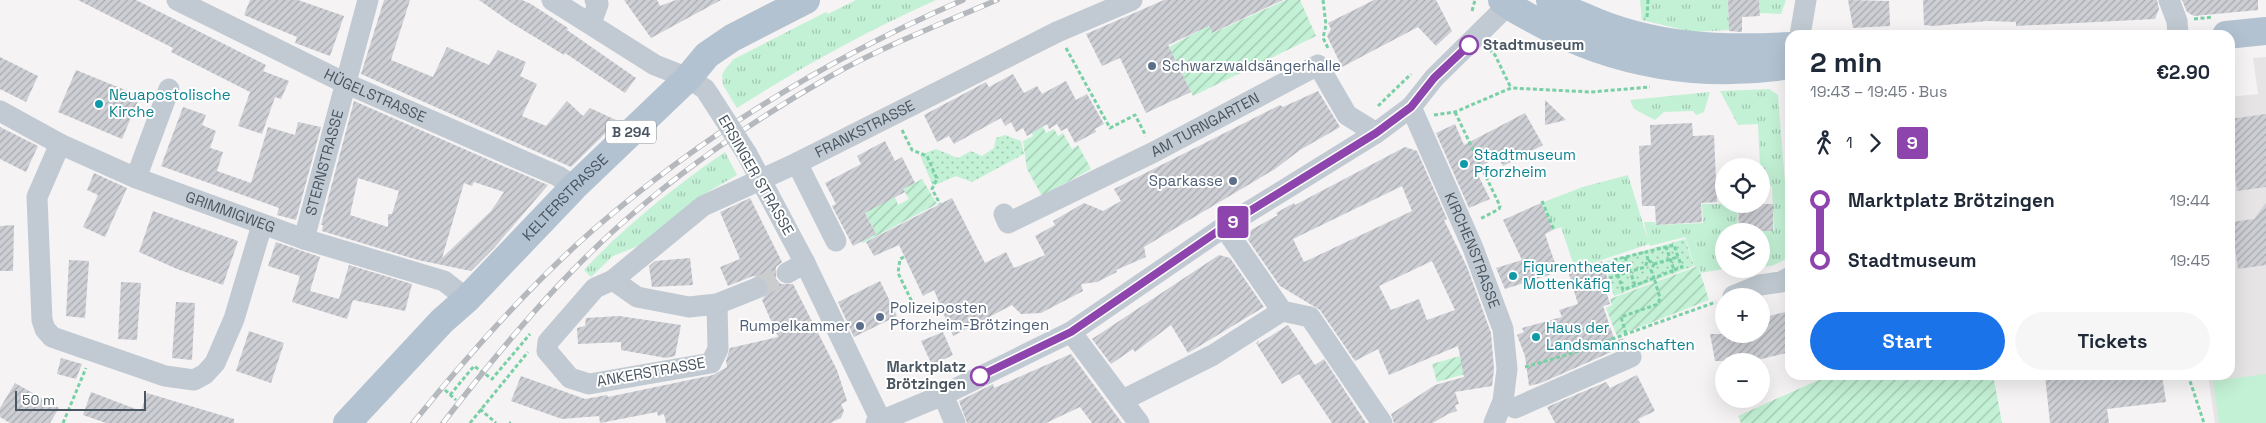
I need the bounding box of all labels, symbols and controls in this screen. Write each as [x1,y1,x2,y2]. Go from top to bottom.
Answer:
marker: Stadtmuseum [1459,35,1479,55]
place label: Stadtmuseum [1483,35,1584,54]
text: 2 min [1810,44,1882,80]
place label: Schwarzwaldsängerhalle [1162,56,1341,75]
marker: Schwarzwaldsängerhalle [1146,60,1158,72]
text: €2.90 [2156,60,2210,85]
street label: HÜGELSTRASSE [321,64,429,126]
text: 19:43 – 19:45 · Bus [1810,81,1947,102]
place label: Neuapostolische Kirche [109,85,231,121]
street label: AM TURNGARTEN [1147,88,1262,161]
street label: FRANKSTRASSE [811,95,918,161]
marker: Neuapostolische Kirche [93,98,105,110]
street label: STERNSTRASSE [301,108,347,218]
street label: ERSINGER STRASSE [714,111,799,238]
road number: B 294 [606,120,656,144]
icon: walk [1810,129,1838,157]
icon: forward [1861,129,1889,157]
text: 9 [1907,131,1918,154]
text: 1 [1846,132,1853,153]
place label: Stadtmuseum Pforzheim [1474,145,1576,181]
street label: KELTERSTRASSE [518,150,612,244]
marker: Stadtmuseum Pforzheim [1458,158,1470,170]
map controls [1715,158,1770,408]
button: locate [1715,158,1770,213]
place label: Sparkasse [1149,171,1223,190]
marker: Sparkasse [1227,175,1239,187]
street label: GRIMMIGWEG [183,187,278,237]
text: Marktplatz Brötzingen [1848,188,2055,213]
street label: KIRCHENSTRASSE [1441,189,1505,311]
text: 19:44 [2169,190,2210,211]
line badge: 9 [1217,206,1249,238]
text: 9 [1227,210,1239,233]
button: layers [1715,223,1770,278]
text: Stadtmuseum [1848,248,1976,273]
text: 19:45 [2170,250,2210,271]
place label: Figurentheater Mottenkäfig [1523,257,1631,293]
marker: Figurentheater Mottenkäfig [1507,270,1519,282]
button: + [1715,288,1770,343]
place label: Polizeiposten Pforzheim-Brötzingen [890,298,1049,334]
marker: Polizeiposten Pforzheim-Brötzingen [874,311,886,323]
button: Start [1810,312,2005,370]
button: Tickets [2015,312,2210,370]
place label: Rumpelkammer [739,316,850,335]
place label: Haus der Landsmannschaften [1546,318,1695,354]
marker: Rumpelkammer [854,320,866,332]
marker: Haus der Landsmannschaften [1530,331,1542,343]
street label: ANKERSTRASSE [595,353,707,390]
button: − [1715,353,1770,408]
place label: Marktplatz Brötzingen [886,357,966,393]
marker: Marktplatz Brötzingen [970,366,990,386]
scale bar [15,388,146,411]
text: 50 m [22,391,55,409]

